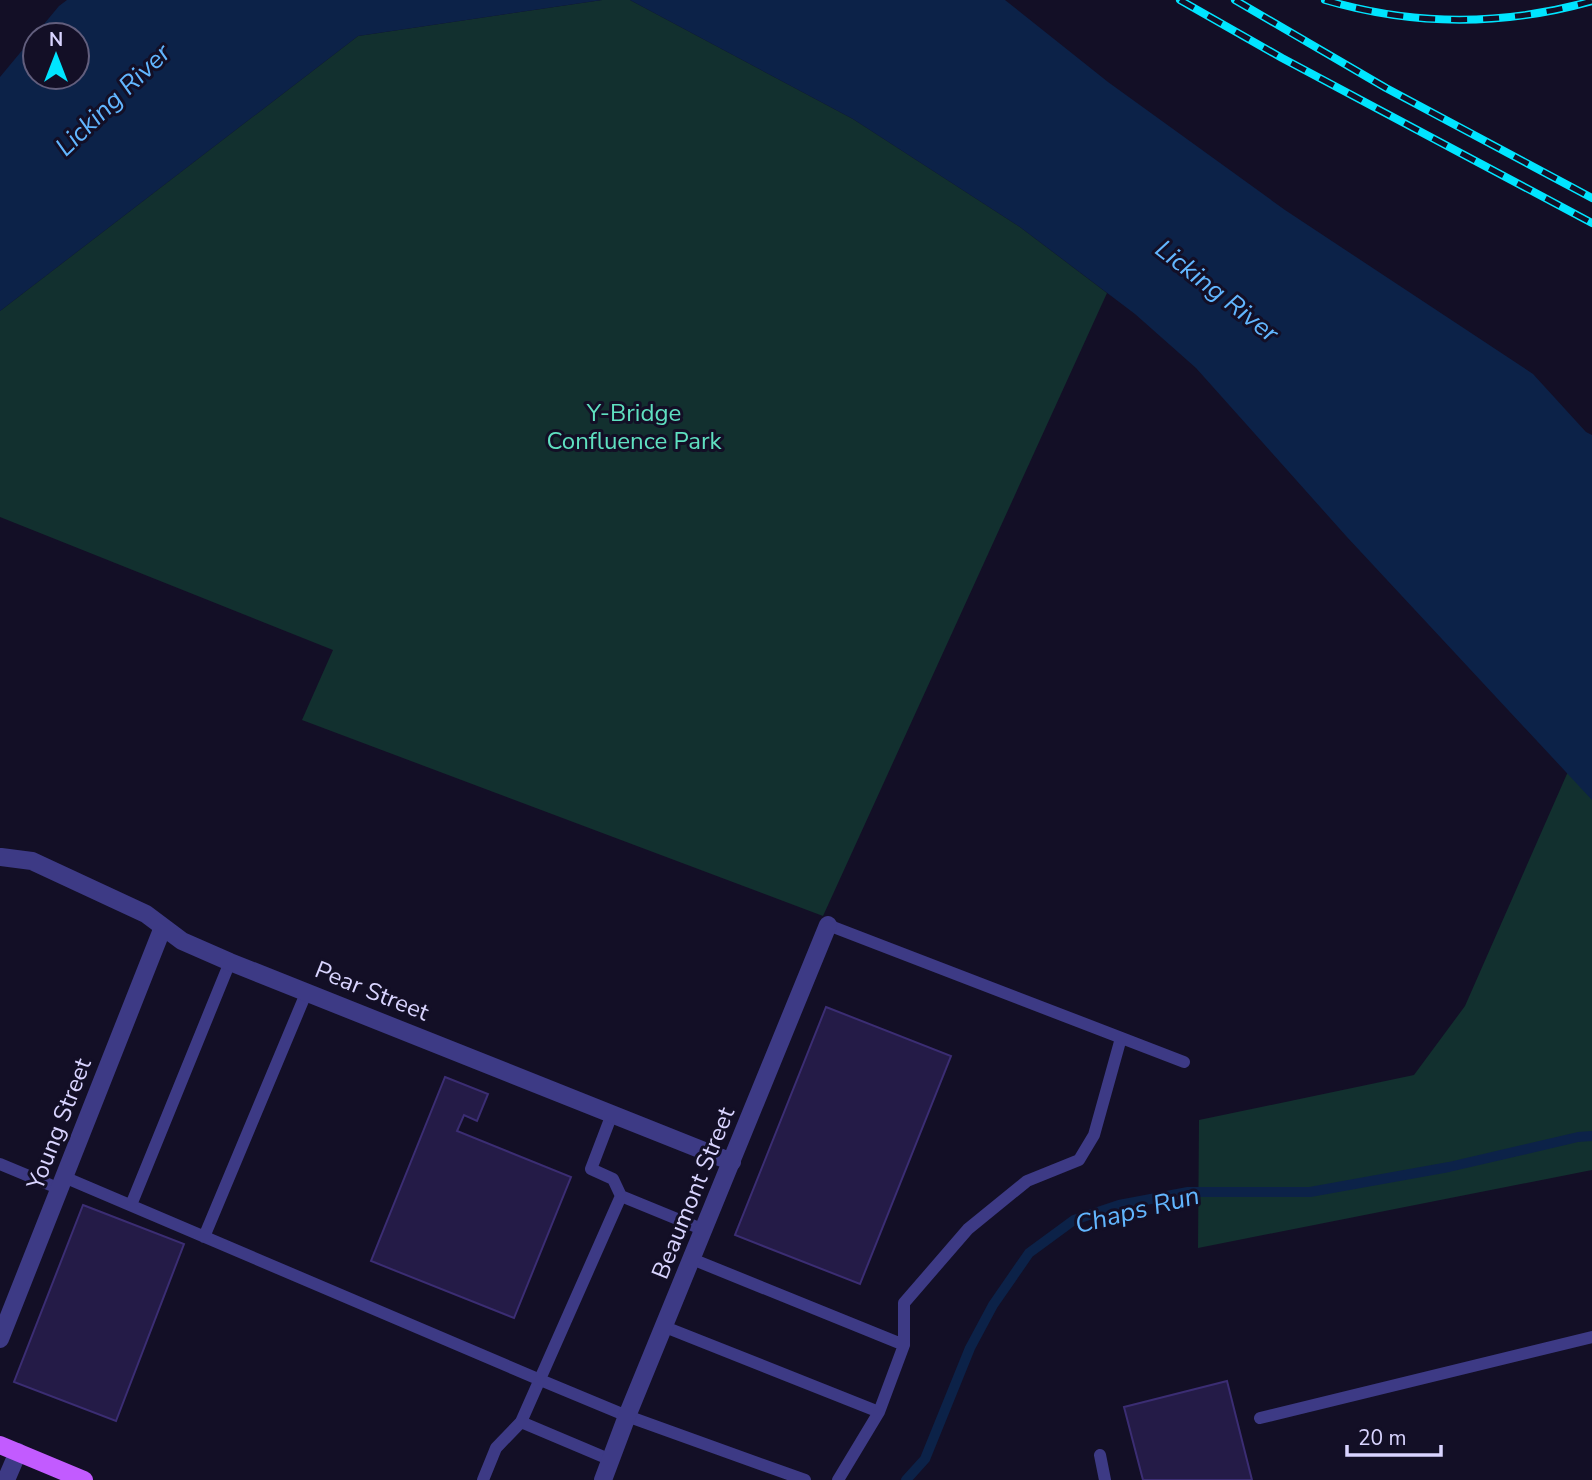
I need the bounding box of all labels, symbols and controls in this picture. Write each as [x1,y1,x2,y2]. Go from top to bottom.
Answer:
north arrow [21,21,91,91]
text: N [49,27,63,53]
water label: Licking River [48,36,179,164]
water label: Licking River [1148,232,1287,351]
park label: Y-Bridge Confluence Park [547,397,722,457]
street label: Pear Street [310,954,434,1029]
street label: Young Street [19,1053,99,1195]
street label: Beaumont Street [644,1102,742,1284]
water label: Chaps Run [1071,1178,1203,1242]
scale bar [1347,1414,1442,1458]
text: 20 m [1358,1424,1407,1452]

